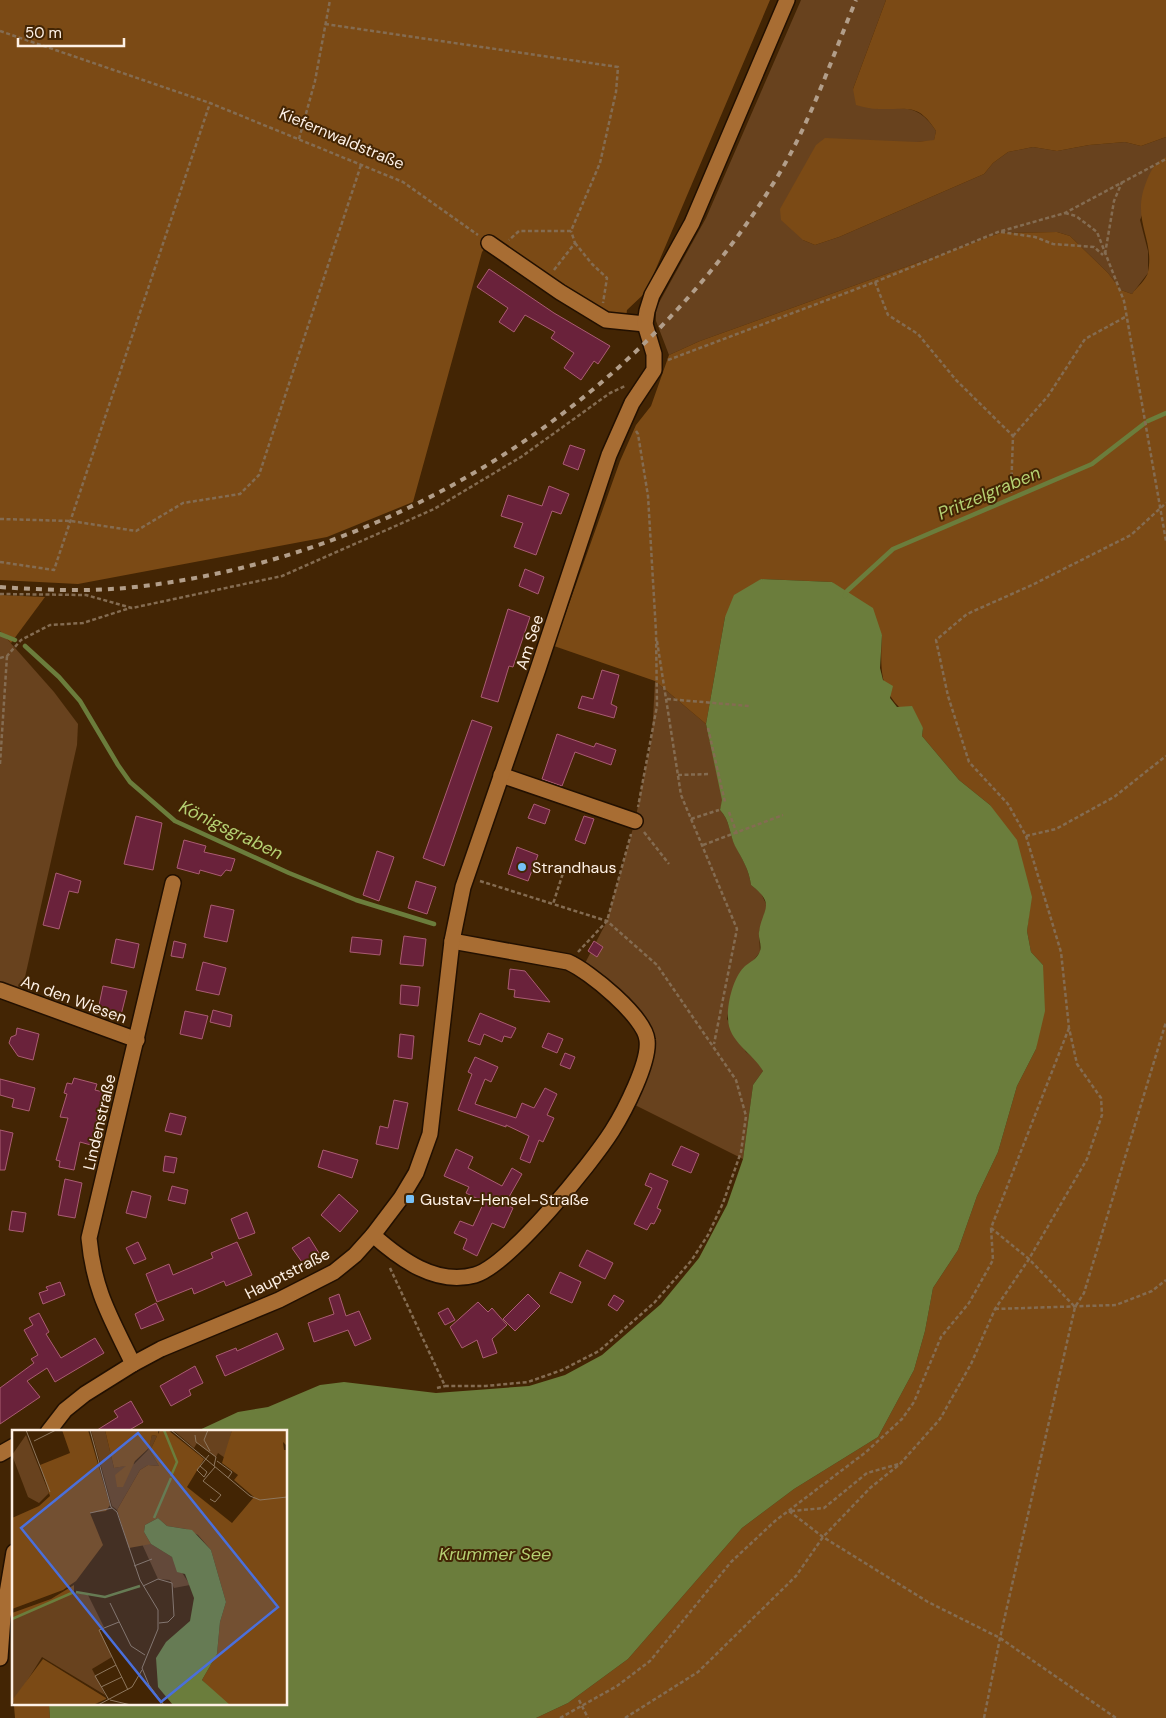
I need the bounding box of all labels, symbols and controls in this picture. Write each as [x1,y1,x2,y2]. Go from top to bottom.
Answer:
scale bar [18,15,124,47]
text: 50 m [25,23,62,43]
street label: Kiefernwaldstraße [276,103,408,174]
water label: Pritzelgraben [934,461,1044,525]
street label: Am See [511,612,548,672]
water label: Königsgraben [175,795,287,865]
place label: Strandhaus [532,857,617,878]
marker: Strandhaus [516,861,528,873]
street label: An den Wiesen [18,971,130,1028]
street label: Lindenstraße [78,1072,121,1172]
place label: Gustav-Hensel-Straße [420,1189,589,1210]
marker: Gustav-Hensel-Straße [404,1193,416,1205]
street label: Hauptstraße [241,1243,333,1304]
inset map [12,1430,288,1706]
water label: Krummer See [439,1542,551,1566]

